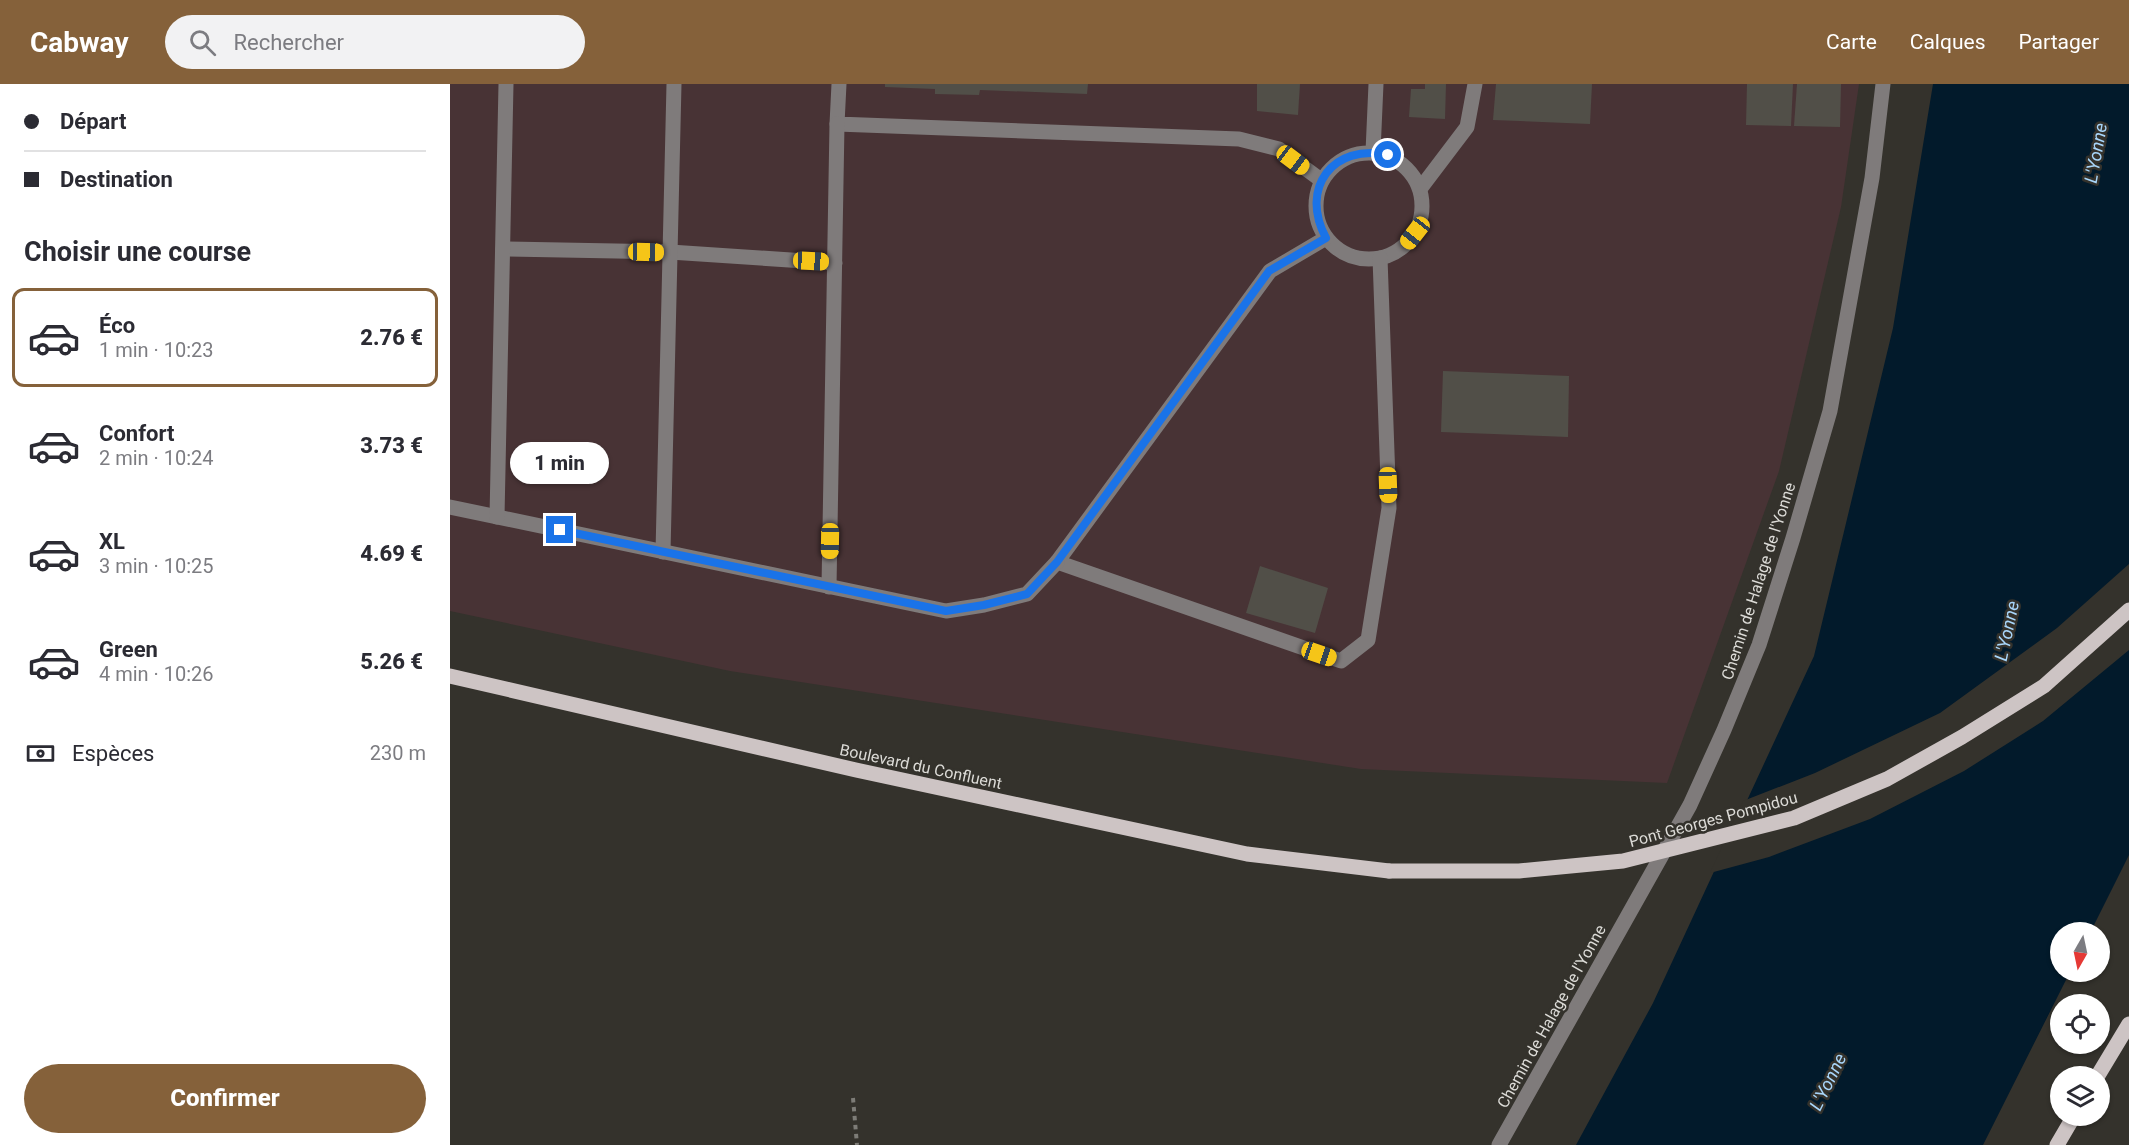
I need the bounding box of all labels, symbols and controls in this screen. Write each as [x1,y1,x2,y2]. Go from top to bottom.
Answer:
search box [165,15,585,69]
text: Cabway [30,26,129,59]
icon: search [186,26,219,59]
text: Rechercher [234,30,344,55]
text: Carte [1826,30,1877,54]
text: Calques [1910,30,1985,54]
text: Partager [2018,30,2099,54]
text: Départ [60,109,126,134]
water label: L'Yonne [2080,121,2111,185]
route start [1374,141,1401,168]
car [1273,142,1313,178]
text: Destination [60,167,173,192]
car [1397,213,1433,253]
text: Choisir une course [24,236,251,268]
car [628,243,664,261]
car [793,251,829,271]
icon: car [27,311,81,365]
text: Éco [99,313,135,338]
text: 2.76 € [360,325,423,350]
text: 1 min · 10:23 [99,338,214,362]
icon: car [27,419,81,473]
text: Confort [99,421,174,446]
text: 3.73 € [360,433,423,458]
callout: 1 min [510,443,610,485]
text: 2 min · 10:24 [99,446,214,470]
text: 1 min [534,451,585,475]
car [1378,467,1398,503]
street label: Chemin de Halage de l'Yonne [1718,480,1799,682]
route end [546,516,573,543]
car [821,523,839,559]
icon: car [27,527,81,581]
text: XL [99,529,125,554]
text: 4.69 € [360,541,423,566]
text: 3 min · 10:25 [99,554,214,578]
water label: L'Yonne [1990,599,2023,663]
icon: car [27,635,81,689]
text: Green [99,637,158,662]
car [1299,640,1339,668]
text: 5.26 € [360,649,423,674]
text: 4 min · 10:26 [99,662,214,686]
icon: cash [24,737,57,770]
street label: Boulevard du Confluent [838,740,1004,793]
text: Espèces [72,741,154,766]
text: 230 m [370,741,426,765]
street label: Pont Georges Pompidou [1627,788,1799,851]
street label: Chemin de Halage de l'Yonne [1493,921,1610,1111]
north arrow [2050,922,2110,982]
map controls [2050,922,2110,1126]
button: locate [2050,994,2110,1054]
water label: L'Yonne [1805,1050,1850,1114]
button: Confirmer [24,1064,426,1133]
button: layers [2050,1066,2110,1126]

